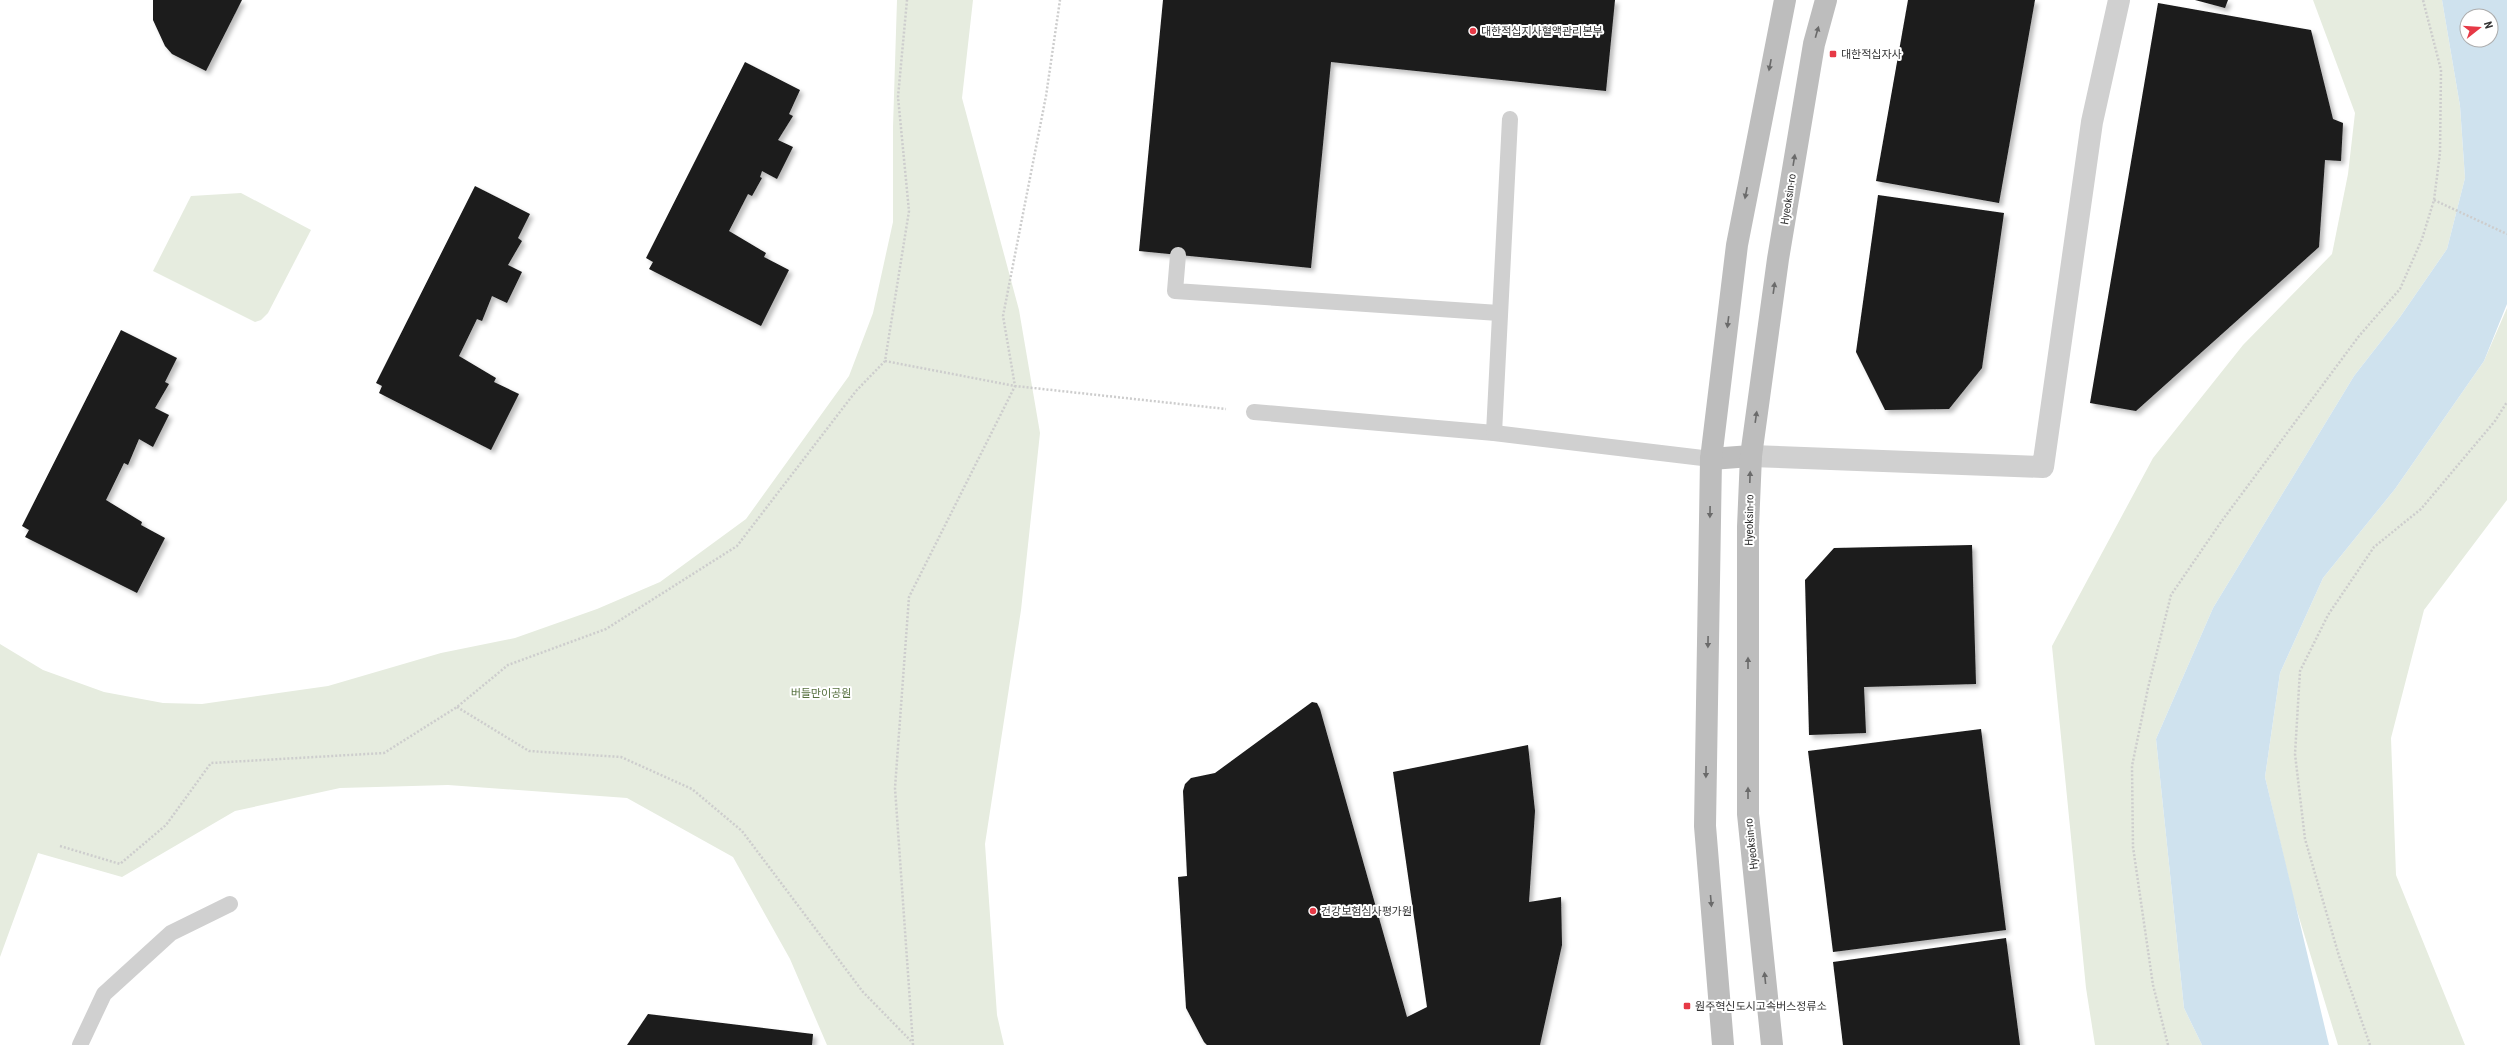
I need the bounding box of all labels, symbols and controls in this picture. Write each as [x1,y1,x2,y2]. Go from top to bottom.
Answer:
north arrow [2459,8,2499,48]
text: N [2481,20,2495,31]
place label: 대한적십지사혈액관리본부 [1481,25,1602,38]
marker: 대한적십지사혈액관리본부 [1468,26,1478,36]
one-way arrow [1814,26,1820,38]
place label: 대한적십자사 [1841,48,1902,61]
marker: 대한적십자사 [1828,49,1838,59]
one-way arrow [1767,59,1773,72]
one-way arrow [1792,154,1798,166]
street label: Hyeoksin-ro [1778,172,1799,225]
one-way arrow [1743,187,1749,199]
one-way arrow [1771,282,1777,294]
one-way arrow [1724,316,1731,328]
one-way arrow [1753,411,1759,423]
one-way arrow [1747,470,1753,483]
street label: Hyeoksin-ro [1743,494,1756,546]
one-way arrow [1707,506,1713,519]
one-way arrow [1705,636,1711,649]
one-way arrow [1745,656,1751,669]
park label: 버들만이공원 [791,687,851,700]
one-way arrow [1702,766,1709,778]
one-way arrow [1745,786,1751,799]
street label: Hyeoksin-ro [1742,817,1761,870]
one-way arrow [1708,895,1714,907]
place label: 건강보험심사평가원 [1321,905,1412,918]
marker: 건강보험심사평가원 [1308,906,1318,916]
one-way arrow [1762,972,1768,984]
place label: 원주혁신도시고속버스정류소 [1695,1000,1827,1013]
marker: 원주혁신도시고속버스정류소 [1682,1001,1692,1011]

